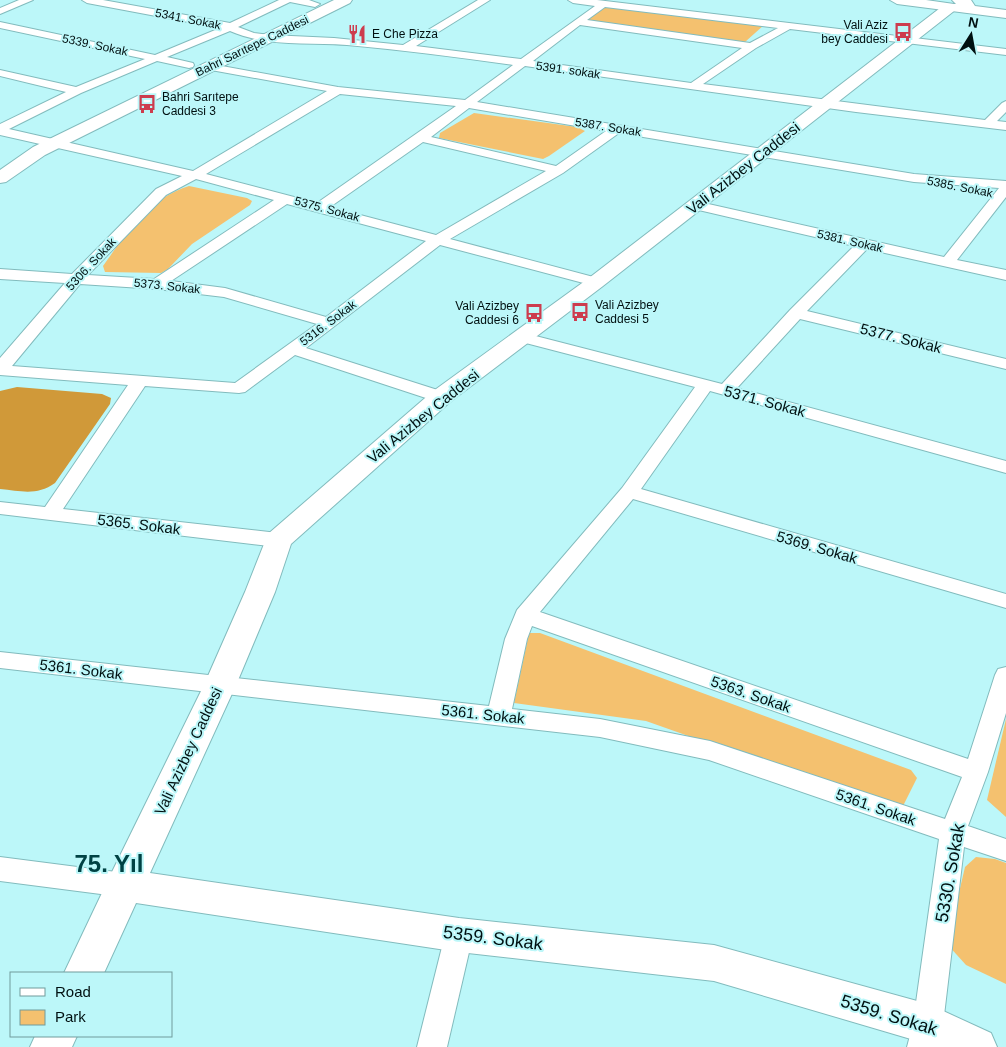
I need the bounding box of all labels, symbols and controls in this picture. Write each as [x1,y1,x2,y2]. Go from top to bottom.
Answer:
street label: 5341. Sokak [154,6,223,32]
north arrow [946,10,996,60]
street label: Bahri Sarıtepe Caddesi [193,13,311,79]
text: N [967,13,980,31]
place label: Vali Aziz bey Caddesi [821,18,888,46]
bus stop icon: Vali Aziz bey Caddesi [892,21,914,43]
restaurant icon: E Che Pizza [346,23,368,45]
place label: E Che Pizza [372,27,438,41]
street label: 5339. Sokak [61,31,130,59]
street label: 5391. sokak [535,59,602,82]
place label: Bahri Sarıtepe Caddesi 3 [162,90,239,118]
bus stop icon: Bahri Sarıtepe Caddesi 3 [136,93,158,115]
street label: 5387. Sokak [574,115,643,139]
street label: Vali Azizbey Caddesi [683,119,803,217]
street label: 5385. Sokak [926,174,995,200]
street label: 5375. Sokak [293,194,362,225]
street label: 5381. Sokak [816,227,885,256]
street label: 5306. Sokak [63,234,120,293]
street label: 5373. Sokak [133,276,202,297]
street label: 5316. Sokak [297,297,360,349]
place label: Vali Azizbey Caddesi 5 [595,298,659,326]
place label: Vali Azizbey Caddesi 6 [455,299,519,327]
bus stop icon: Vali Azizbey Caddesi 5 [569,301,591,323]
bus stop icon: Vali Azizbey Caddesi 6 [523,302,545,324]
street label: 5377. Sokak [858,320,944,356]
street label: Vali Azizbey Caddesi [364,366,482,466]
street label: 5371. Sokak [723,382,808,420]
street label: 5365. Sokak [97,510,182,538]
street label: 5369. Sokak [775,527,860,567]
street label: 5361. Sokak [39,655,124,683]
street label: 5363. Sokak [709,672,794,716]
street label: Vali Azizbey Caddesi [151,684,225,818]
street label: 5361. Sokak [441,701,526,727]
street label: 5361. Sokak [834,785,919,829]
street label: 5330. Sokak [931,821,969,924]
district label: 75. Yıl [75,850,143,877]
street label: 5359. Sokak [442,922,545,954]
legend [10,972,172,1037]
text: Road [55,983,91,1000]
street label: 5359. Sokak [838,991,941,1039]
text: Park [55,1008,86,1025]

